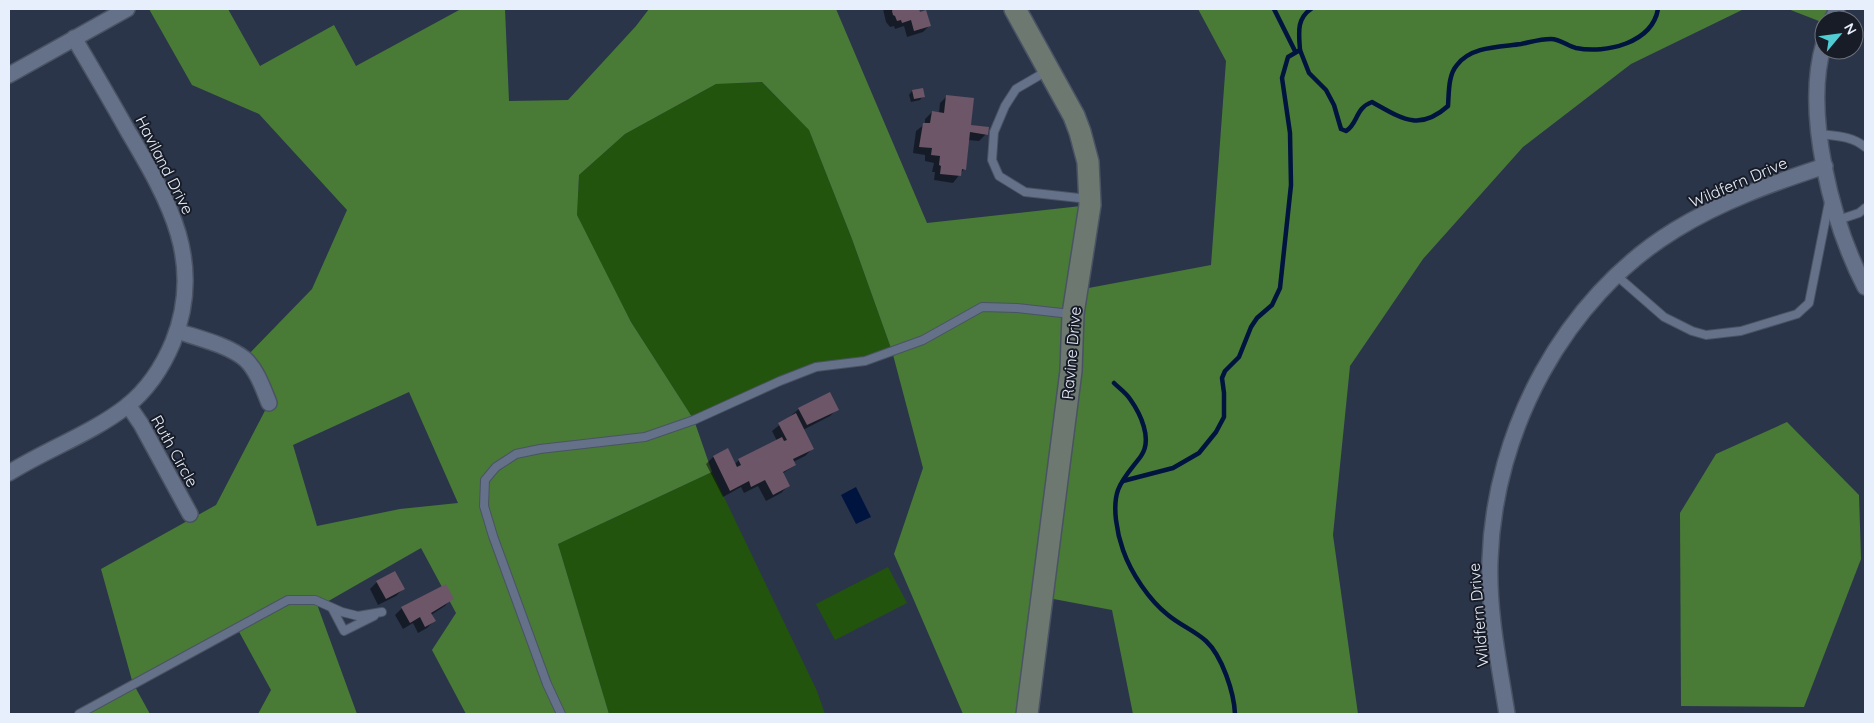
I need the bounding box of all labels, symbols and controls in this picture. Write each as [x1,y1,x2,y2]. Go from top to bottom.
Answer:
north arrow [1814,10,1864,60]
text: N [1840,20,1861,38]
street label: Haviland Drive [132,112,198,218]
street label: Wildfern Drive [1686,152,1790,212]
street label: Ravine Drive [1057,306,1085,400]
street label: Ruth Circle [147,412,203,490]
street label: Wildfern Drive [1463,562,1493,668]

